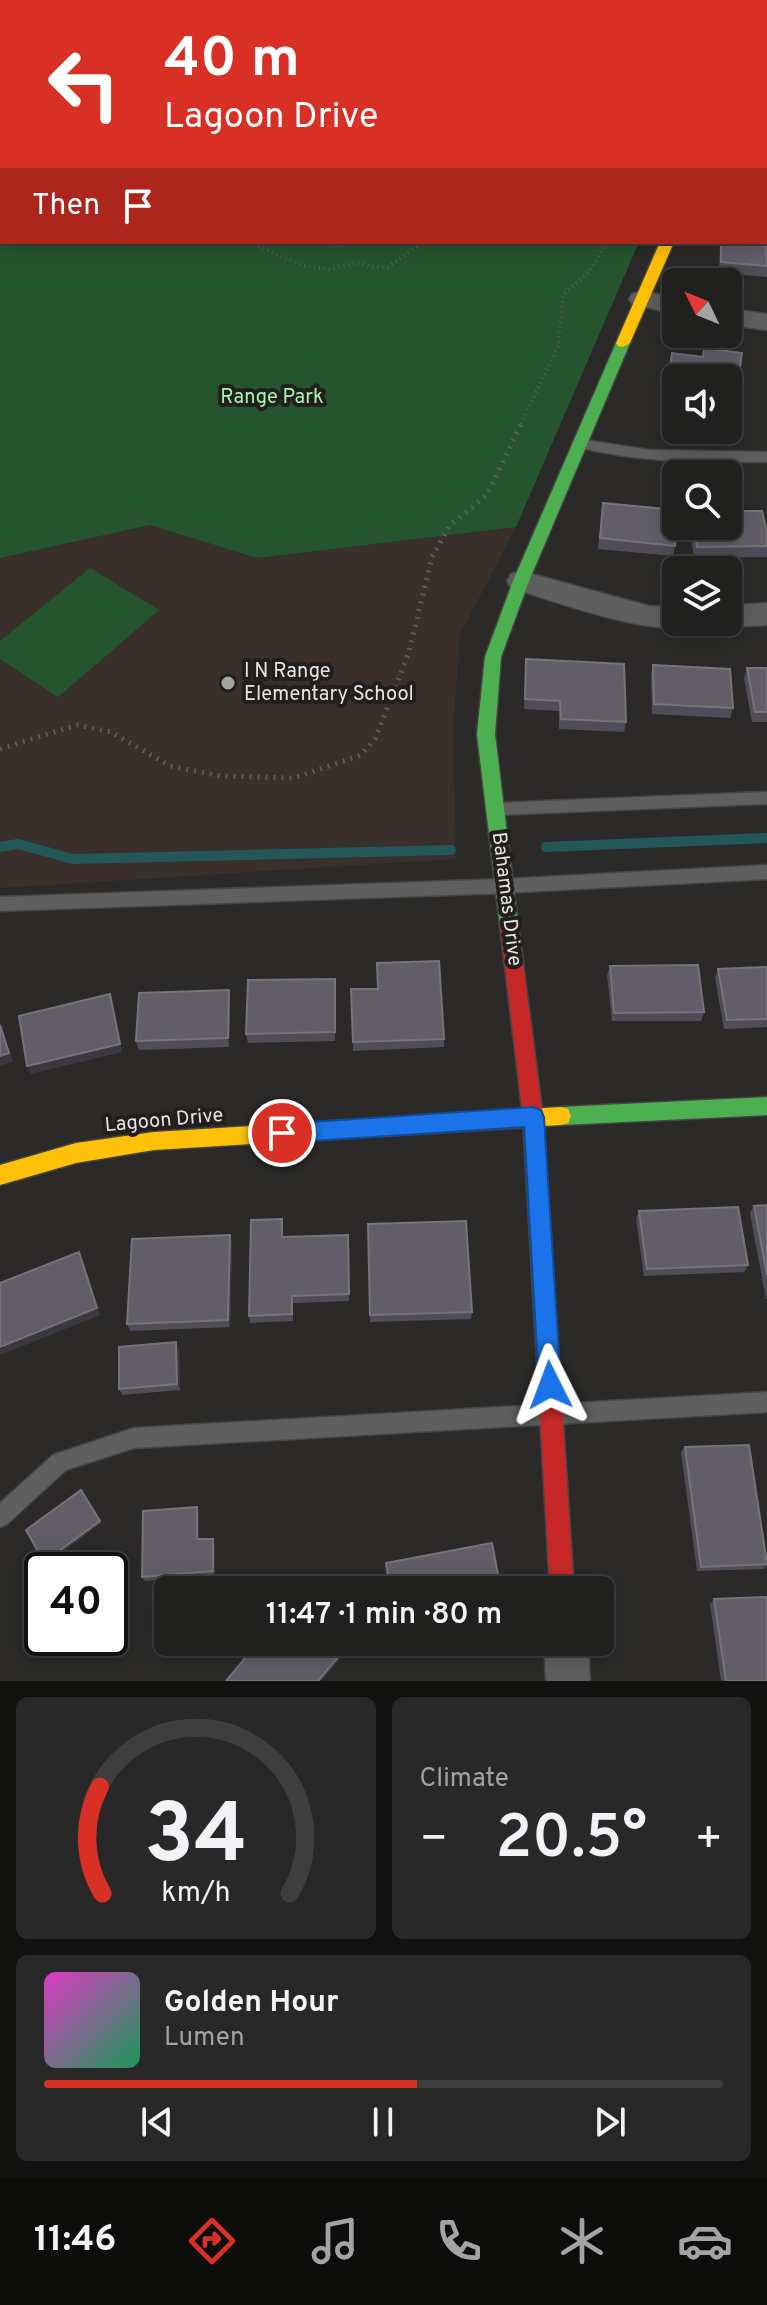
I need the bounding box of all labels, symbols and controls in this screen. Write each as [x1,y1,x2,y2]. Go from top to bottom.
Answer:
text: 40 m [164,26,300,96]
icon: left [32,32,136,136]
text: Lagoon Drive [164,95,378,141]
icon: arrive [116,184,160,228]
text: Then [32,188,100,225]
north arrow [662,268,742,348]
map controls [662,268,742,636]
button: sound [662,364,742,444]
park label: Range Park [220,385,324,411]
button: search [662,460,742,540]
button: layers [662,556,742,636]
place label: I N Range Elementary School [244,659,414,708]
marker: I N Range Elementary School [219,674,237,692]
street label: Bahamas Drive [485,830,527,968]
pin [248,1099,316,1167]
street label: Lagoon Drive [104,1103,224,1139]
icon: arrive [260,1111,304,1155]
position arrow [508,1343,592,1427]
speed limit sign: 40 [24,1552,128,1656]
text: 11:47 · 1 min · 80 m [266,1597,502,1634]
text: Climate [420,1763,509,1796]
text: 34 [144,1787,247,1892]
text: 20.5° [495,1803,647,1879]
text: − [420,1813,448,1869]
text: + [695,1813,723,1869]
text: km/h [161,1876,230,1912]
text: Golden Hour [164,1985,338,2022]
text: Lumen [164,2022,245,2055]
icon: previous [135,2100,179,2144]
icon: pause [361,2100,405,2144]
icon: next [588,2100,632,2144]
icon: directions [184,2213,240,2269]
icon: music [307,2213,363,2269]
icon: phone [431,2213,487,2269]
icon: climate [554,2213,610,2269]
icon: car [677,2213,733,2269]
text: 11:46 [34,2218,116,2264]

